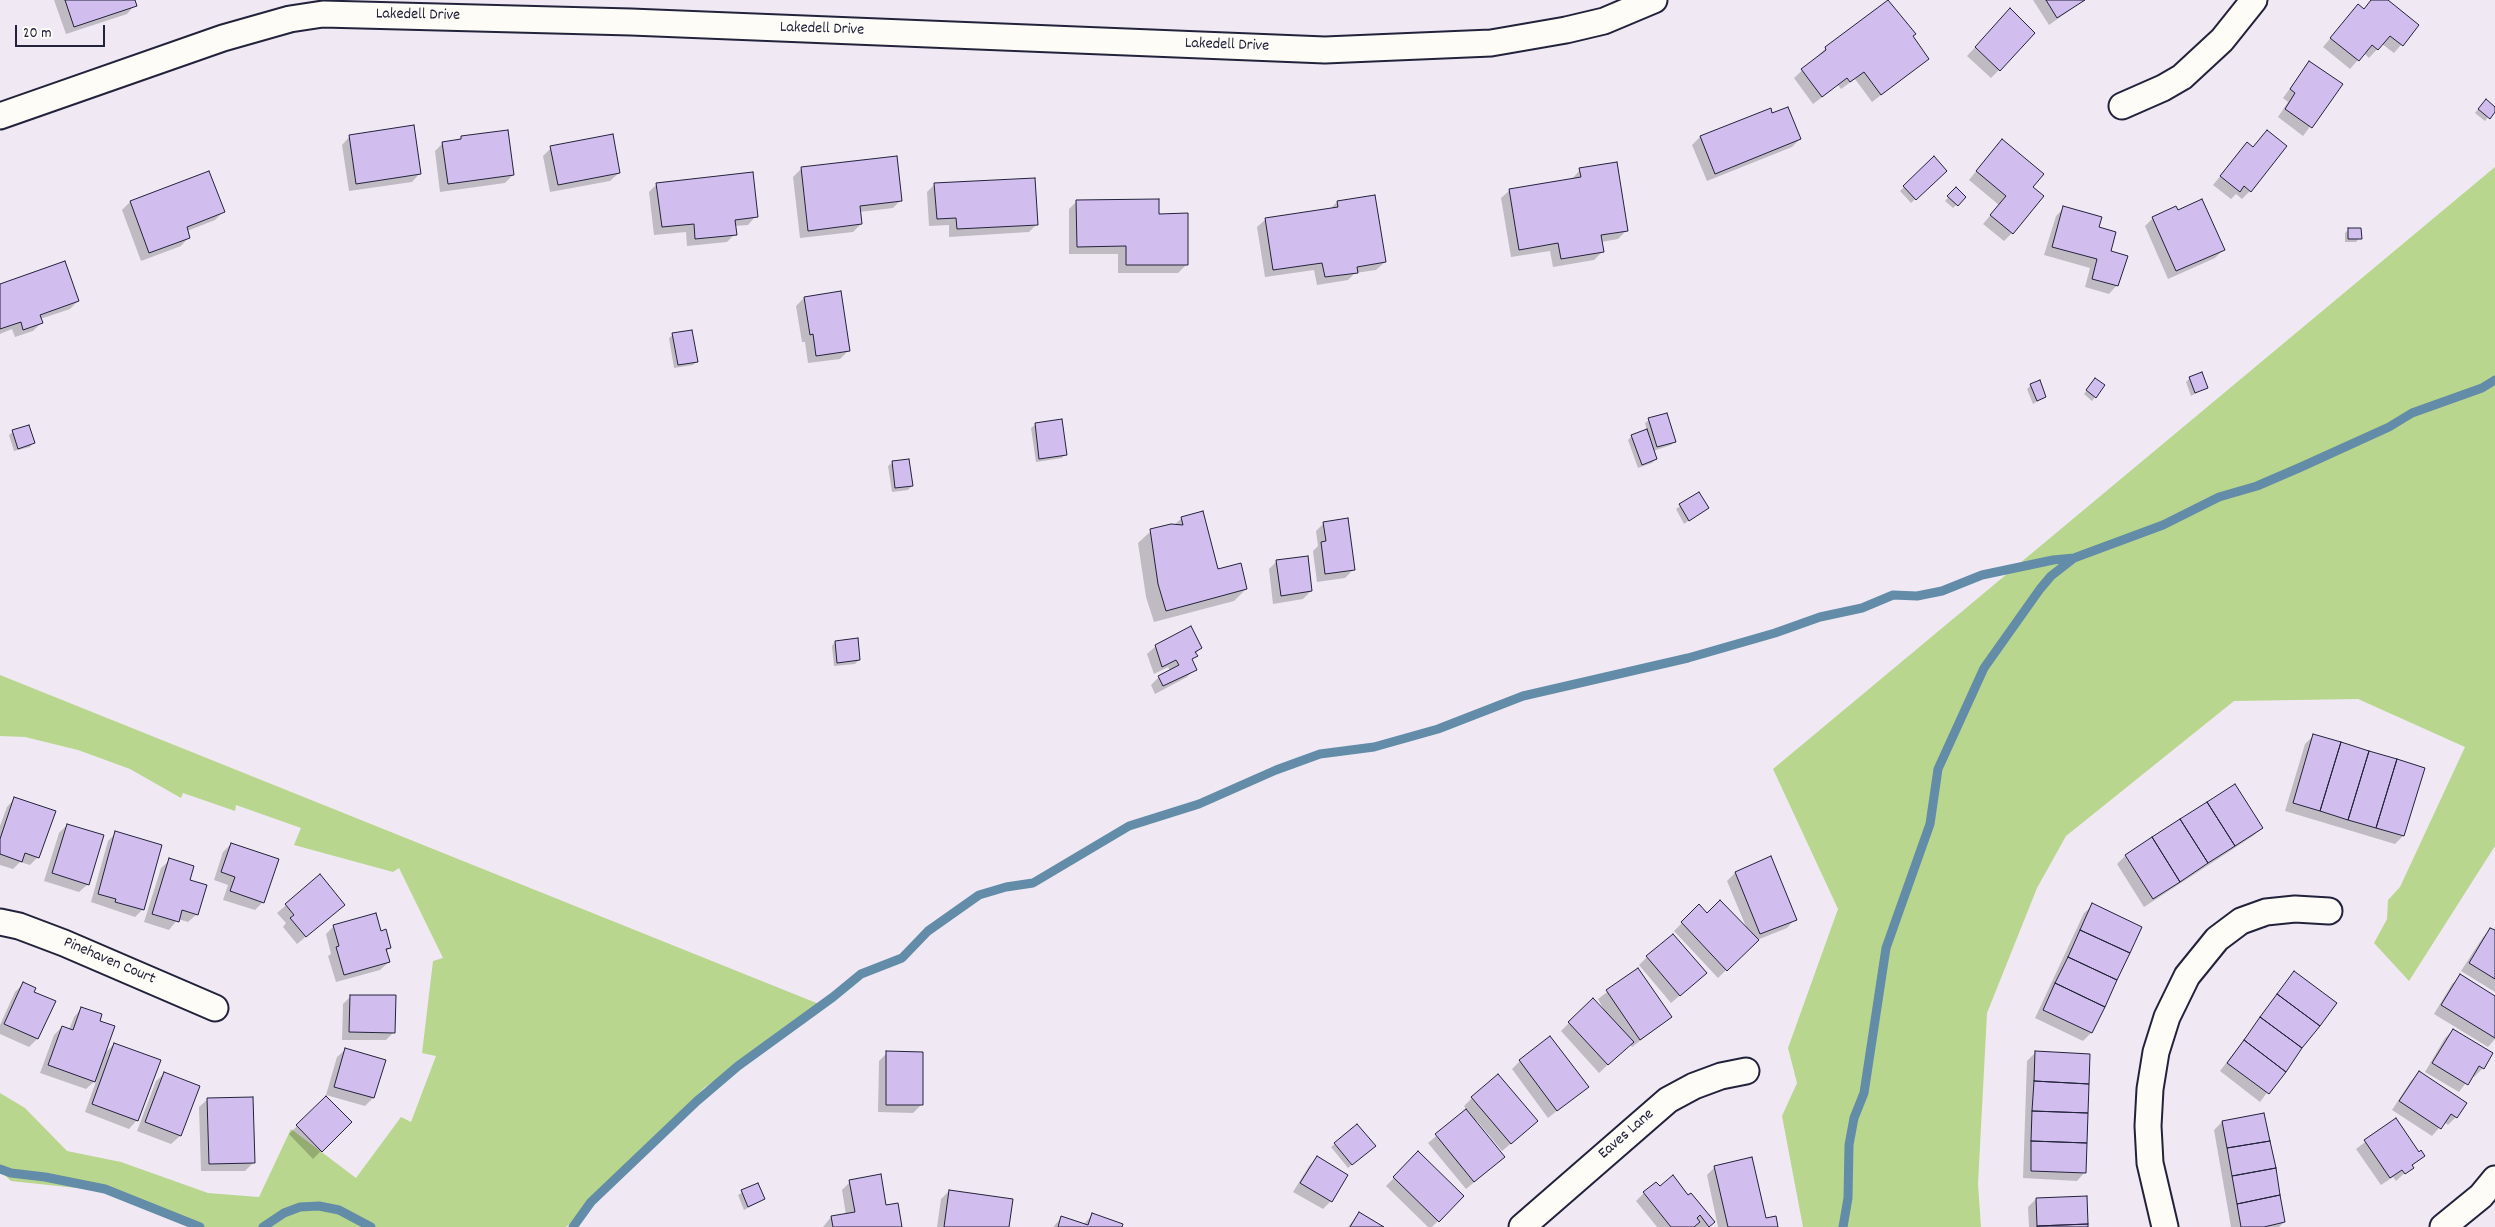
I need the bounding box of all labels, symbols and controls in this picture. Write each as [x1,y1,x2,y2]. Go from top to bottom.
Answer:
street label: Lakedell Drive [376,6,460,26]
scale bar [18,15,108,47]
street label: Lakedell Drive [780,19,864,41]
text: 20 m [23,23,51,45]
street label: Lakedell Drive [1185,35,1269,57]
street label: Pinehaven Court [60,934,158,990]
street label: Eaves Lane [1595,1106,1659,1164]

